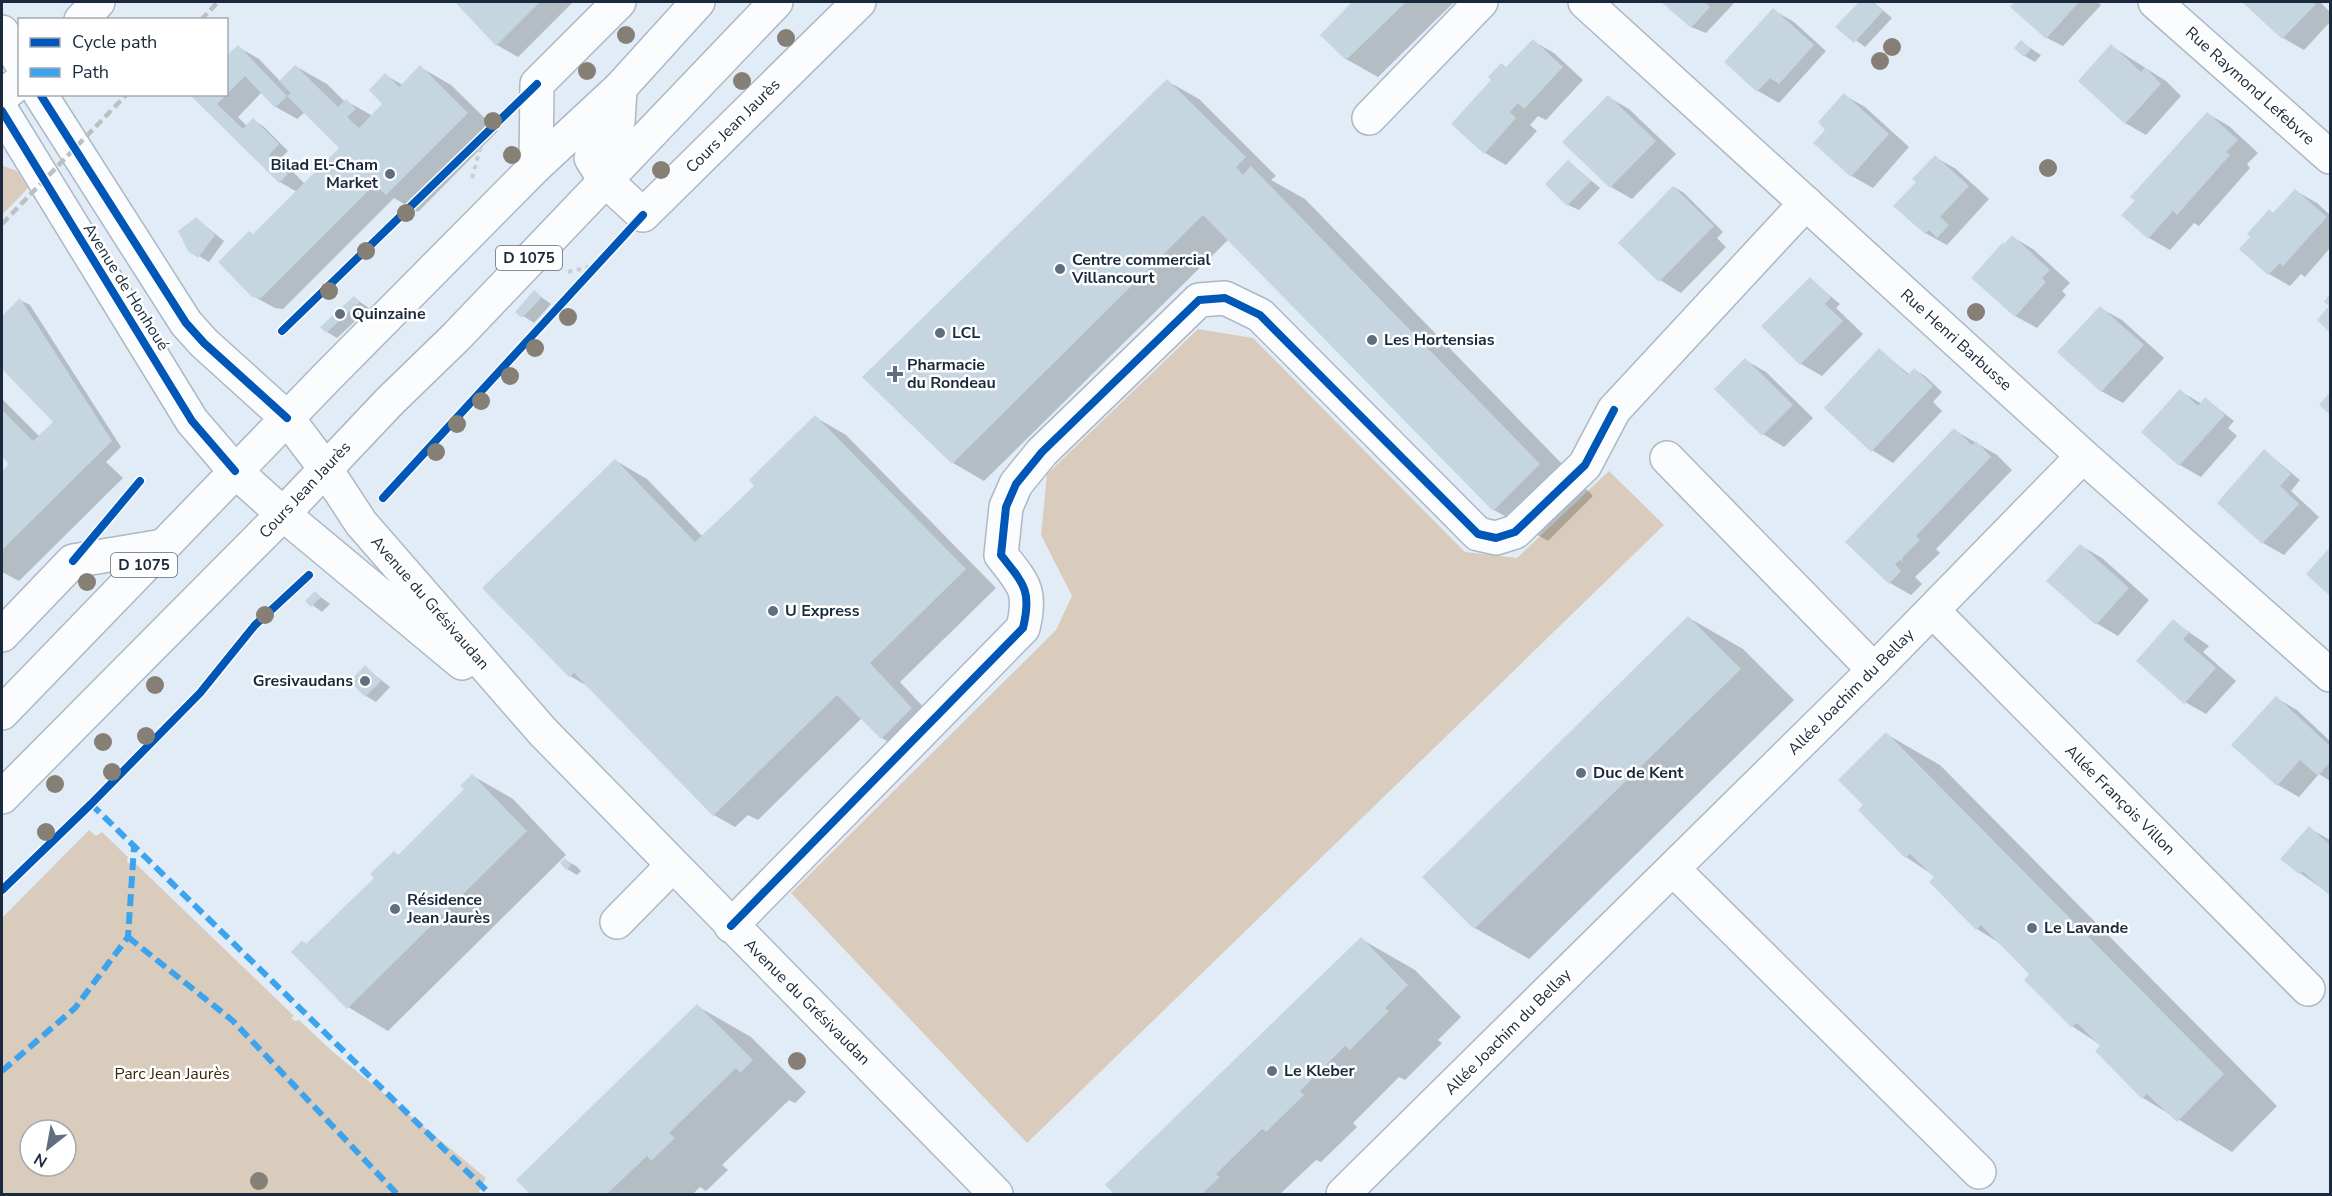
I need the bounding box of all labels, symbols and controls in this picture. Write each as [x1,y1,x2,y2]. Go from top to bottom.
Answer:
legend [18,18,228,96]
street label: Rue Raymond Lefebvre [2181,22,2319,150]
text: Cycle path [72,30,157,54]
text: Path [72,60,109,84]
street label: Cours Jean Jaurès [681,74,785,178]
place label: Bilad El-Cham Market [271,154,379,194]
marker: Bilad El-Cham Market [383,167,397,181]
street label: Avenue de Honhoué [78,219,174,355]
road number: D 1075 [496,246,562,270]
place label: Centre commercial Villancourt [1071,249,1211,289]
marker: Centre commercial Villancourt [1053,262,1067,276]
street label: Rue Henri Barbusse [1896,284,2016,396]
place label: Quinzaine [352,303,426,325]
marker: Quinzaine [333,307,347,321]
place label: LCL [952,322,980,344]
marker: LCL [933,326,947,340]
place label: Les Hortensias [1384,329,1495,351]
marker: Les Hortensias [1365,333,1379,347]
place label: Pharmacie du Rondeau [907,354,996,394]
marker: Pharmacie du Rondeau [888,367,902,381]
street label: Cours Jean Jaurès [254,437,356,543]
street label: Avenue du Grésivaudan [366,531,494,675]
road number: D 1075 [111,553,177,577]
place label: U Express [785,600,860,622]
marker: U Express [766,604,780,618]
street label: Allée Joachim du Bellay [1783,623,1920,760]
place label: Gresivaudans [253,670,353,692]
marker: Gresivaudans [358,674,372,688]
street label: Allée François Villon [2060,740,2180,860]
place label: Duc de Kent [1593,762,1684,784]
marker: Duc de Kent [1574,766,1588,780]
place label: Résidence Jean Jaurès [406,889,490,929]
marker: Résidence Jean Jaurès [388,902,402,916]
place label: Le Lavande [2044,917,2129,939]
marker: Le Lavande [2025,921,2039,935]
street label: Avenue du Grésivaudan [739,934,875,1070]
street label: Allée Joachim du Bellay [1440,963,1577,1100]
place label: Le Kleber [1284,1060,1355,1082]
park label: Parc Jean Jaurès [114,1063,230,1085]
marker: Le Kleber [1265,1064,1279,1078]
north arrow [18,1118,78,1178]
text: N [30,1147,52,1173]

